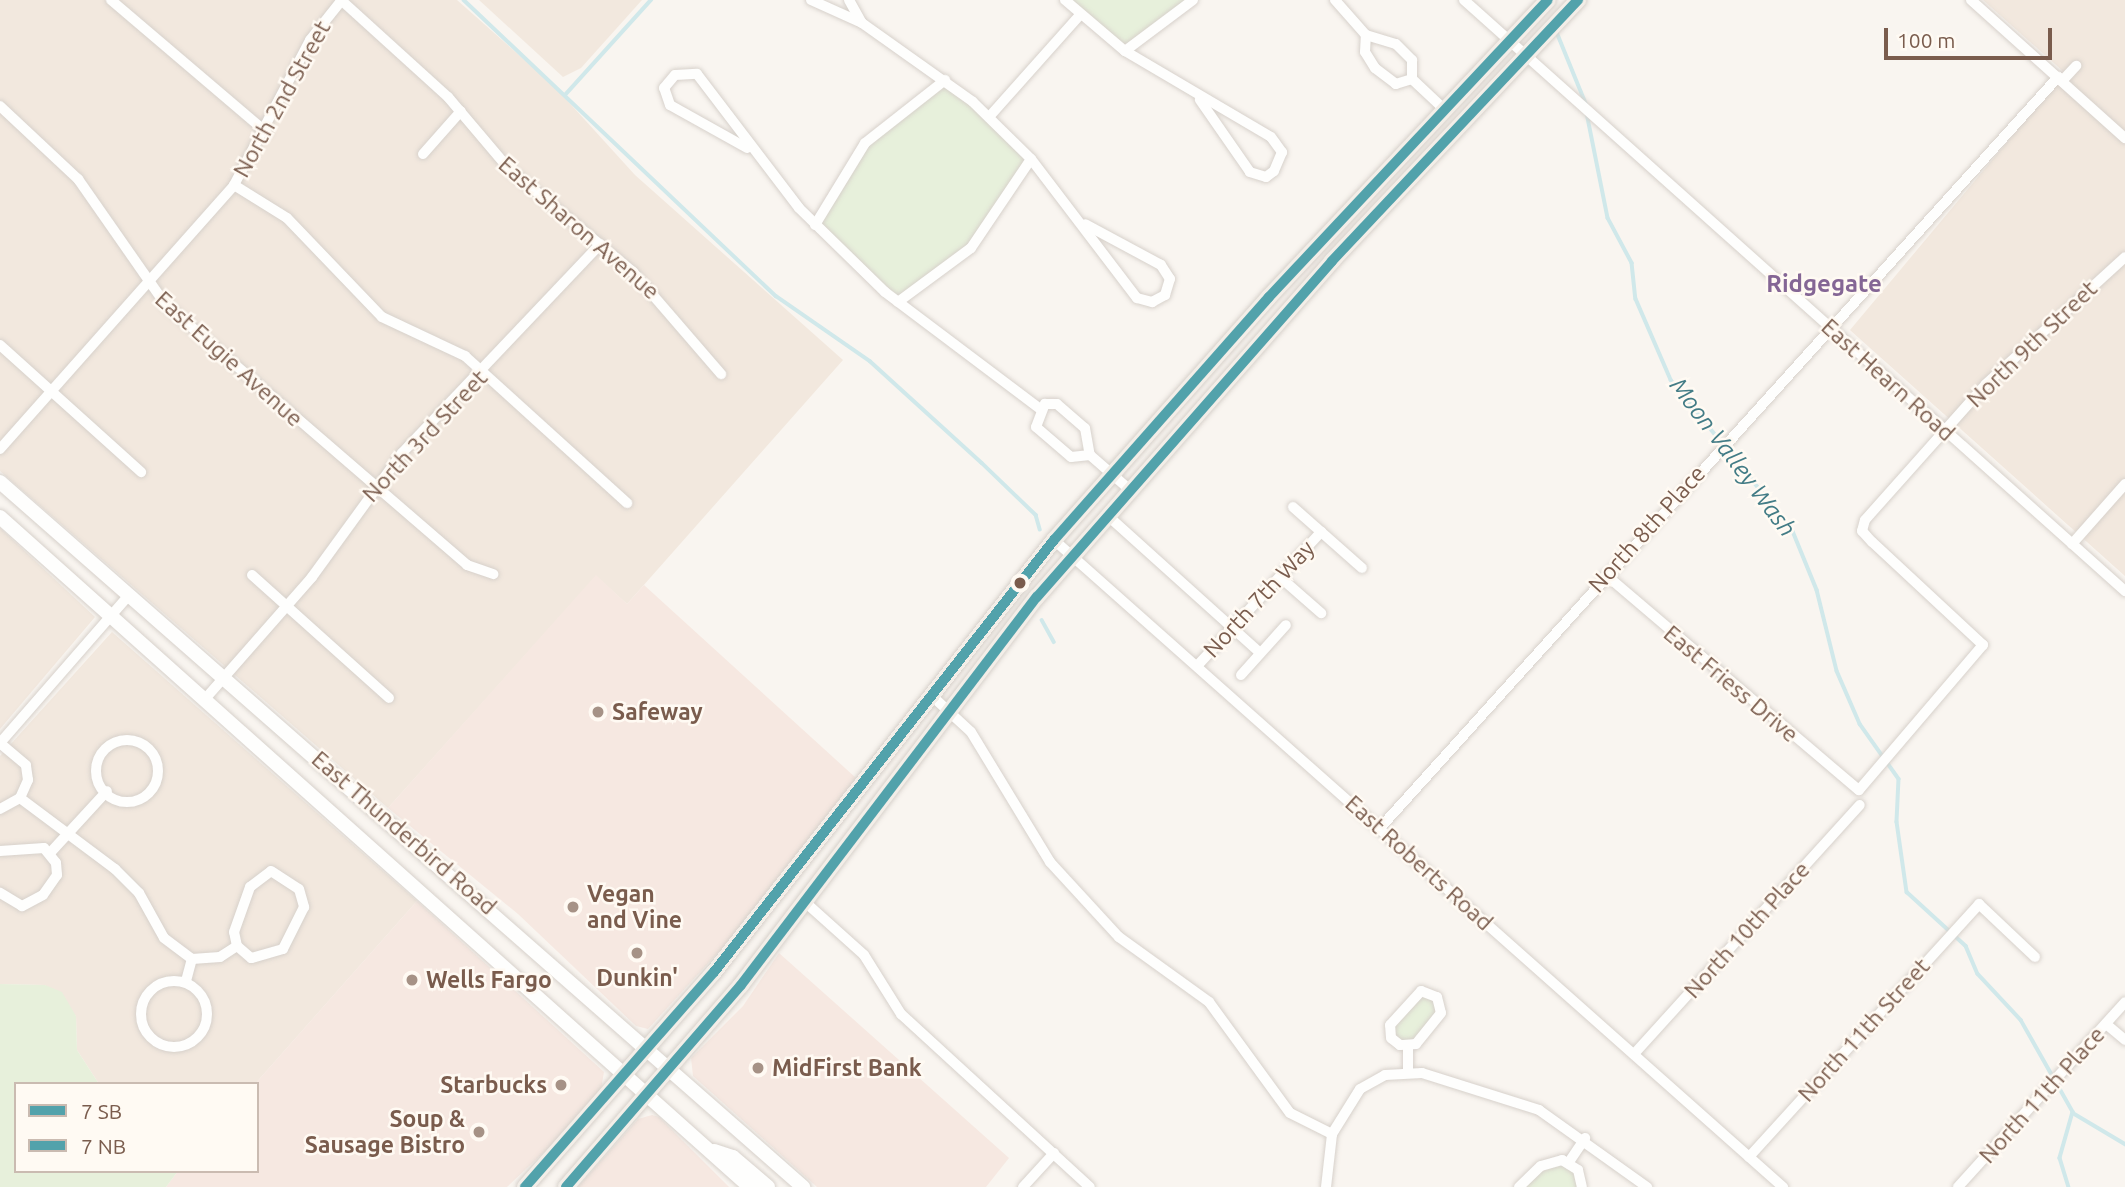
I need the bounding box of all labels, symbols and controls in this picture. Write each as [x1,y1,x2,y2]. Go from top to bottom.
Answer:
scale bar [1887,14,2055,58]
street label: North 2nd Street [227,16,337,182]
text: 100 m [1897,28,1955,52]
street label: East Sharon Avenue [493,151,665,305]
district label: Ridgegate [1766,270,1882,298]
street label: North 9th Street [1961,275,2103,413]
street label: East Eugie Avenue [149,285,309,433]
street label: East Hearn Road [1816,313,1960,447]
street label: North 3rd Street [357,364,493,508]
water label: Moon Valley Wash [1664,372,1802,542]
street label: North 8th Place [1583,460,1711,598]
street label: North 7th Way [1198,535,1320,663]
unlabelled marker [1013,576,1027,590]
street label: East Friess Drive [1658,620,1804,748]
place label: Safeway [612,698,703,726]
marker: Safeway [590,704,606,720]
street label: East Thunderbird Road [306,745,502,921]
street label: East Roberts Road [1340,790,1498,936]
street label: North 10th Place [1678,856,1816,1004]
place label: Vegan and Vine [587,880,682,934]
marker: Vegan and Vine [565,899,581,915]
marker: Dunkin' [629,945,645,961]
street label: North 11th Street [1792,953,1936,1107]
place label: Dunkin' [596,964,678,992]
place label: Wells Fargo [426,966,552,994]
marker: Wells Fargo [404,972,420,988]
street label: North 11th Place [1973,1021,2111,1169]
place label: MidFirst Bank [772,1054,922,1082]
marker: MidFirst Bank [750,1060,766,1076]
place label: Starbucks [440,1071,547,1099]
marker: Starbucks [553,1077,569,1093]
legend [14,1082,259,1173]
text: 7 SB [81,1099,122,1123]
place label: Soup & Sausage Bistro [305,1105,465,1159]
marker: Soup & Sausage Bistro [471,1124,487,1140]
text: 7 NB [81,1134,126,1158]

